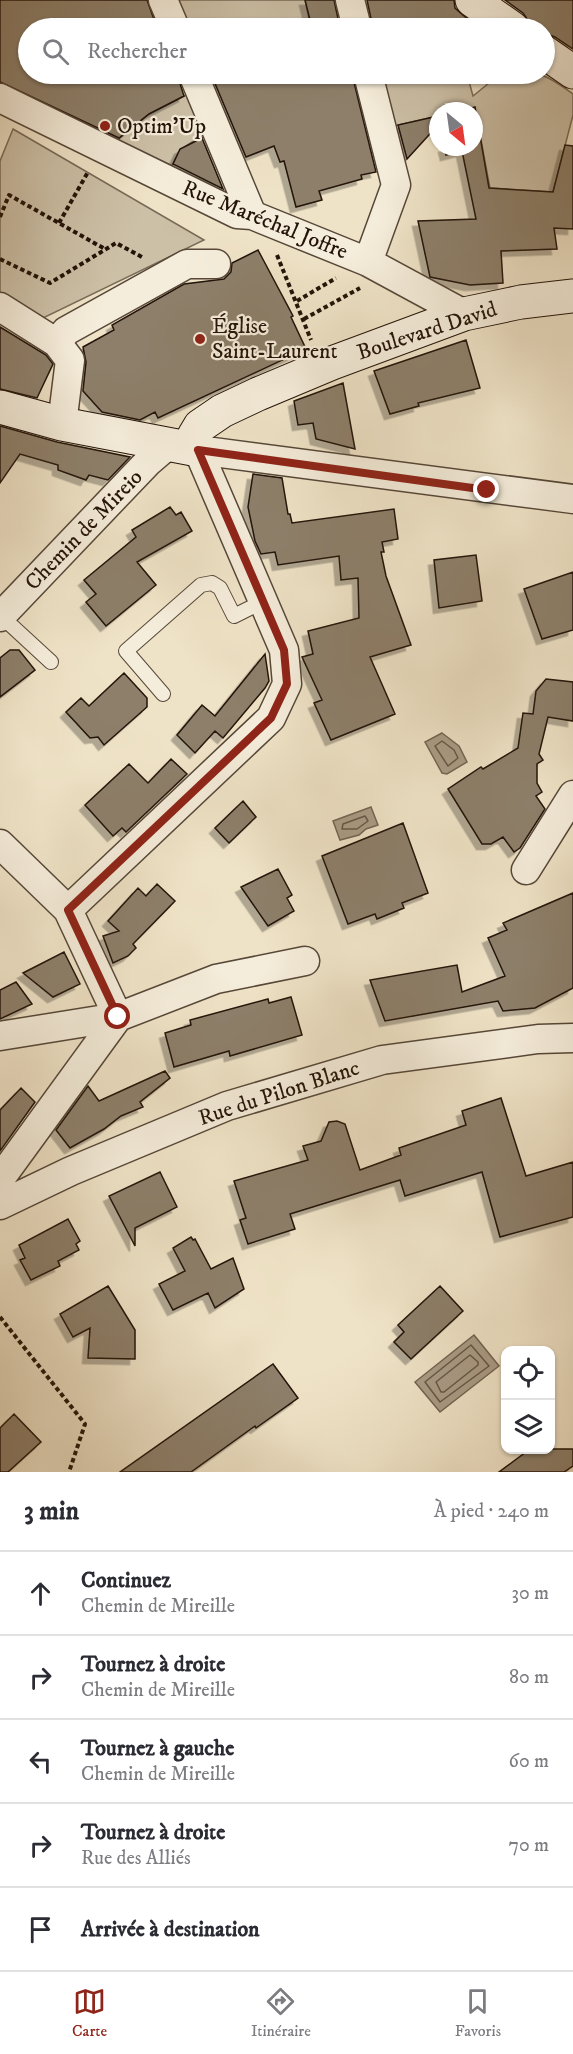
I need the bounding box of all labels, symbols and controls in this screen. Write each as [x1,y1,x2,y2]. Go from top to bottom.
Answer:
search box [18,18,555,84]
icon: search [39,35,72,68]
text: Rechercher [87,38,187,65]
north arrow [429,102,483,156]
place label: Optim'Up [117,113,206,140]
marker: Optim'Up [98,119,112,133]
street label: Rue Maréchal Joffre [178,174,352,266]
street label: Boulevard David [354,296,500,366]
place label: Église Saint-Laurent [212,313,337,365]
marker: Église Saint-Laurent [193,332,207,346]
street label: Chemin de Mireio [19,464,149,596]
route end [473,476,499,502]
route start [104,1003,130,1029]
street label: Rue du Pilon Blanc [195,1054,363,1132]
map controls [501,1346,555,1454]
button: locate [501,1346,555,1400]
button: layers [501,1400,555,1454]
text: 3 min [24,1495,79,1528]
text: À pied · 240 m [434,1499,549,1524]
text: Continuez [81,1567,171,1594]
icon: ahead [24,1577,57,1610]
text: 30 m [511,1581,549,1606]
text: Chemin de Mireille [81,1594,235,1619]
text: Tournez à droite [81,1651,225,1678]
icon: right [24,1661,57,1694]
text: 80 m [509,1665,549,1690]
text: Chemin de Mireille [81,1678,235,1703]
text: Tournez à gauche [81,1735,234,1762]
icon: left [24,1745,57,1778]
text: 60 m [509,1749,549,1774]
text: Chemin de Mireille [81,1762,235,1787]
text: Tournez à droite [81,1819,225,1846]
icon: right [24,1829,57,1862]
text: 70 m [508,1833,549,1858]
text: Rue des Alliés [81,1846,191,1871]
icon: arrive [24,1913,57,1946]
text: Arrivée à destination [81,1916,260,1943]
tab: Carte [72,1985,107,2041]
tab: Itinéraire [251,1985,311,2041]
tab: Favoris [455,1985,501,2041]

